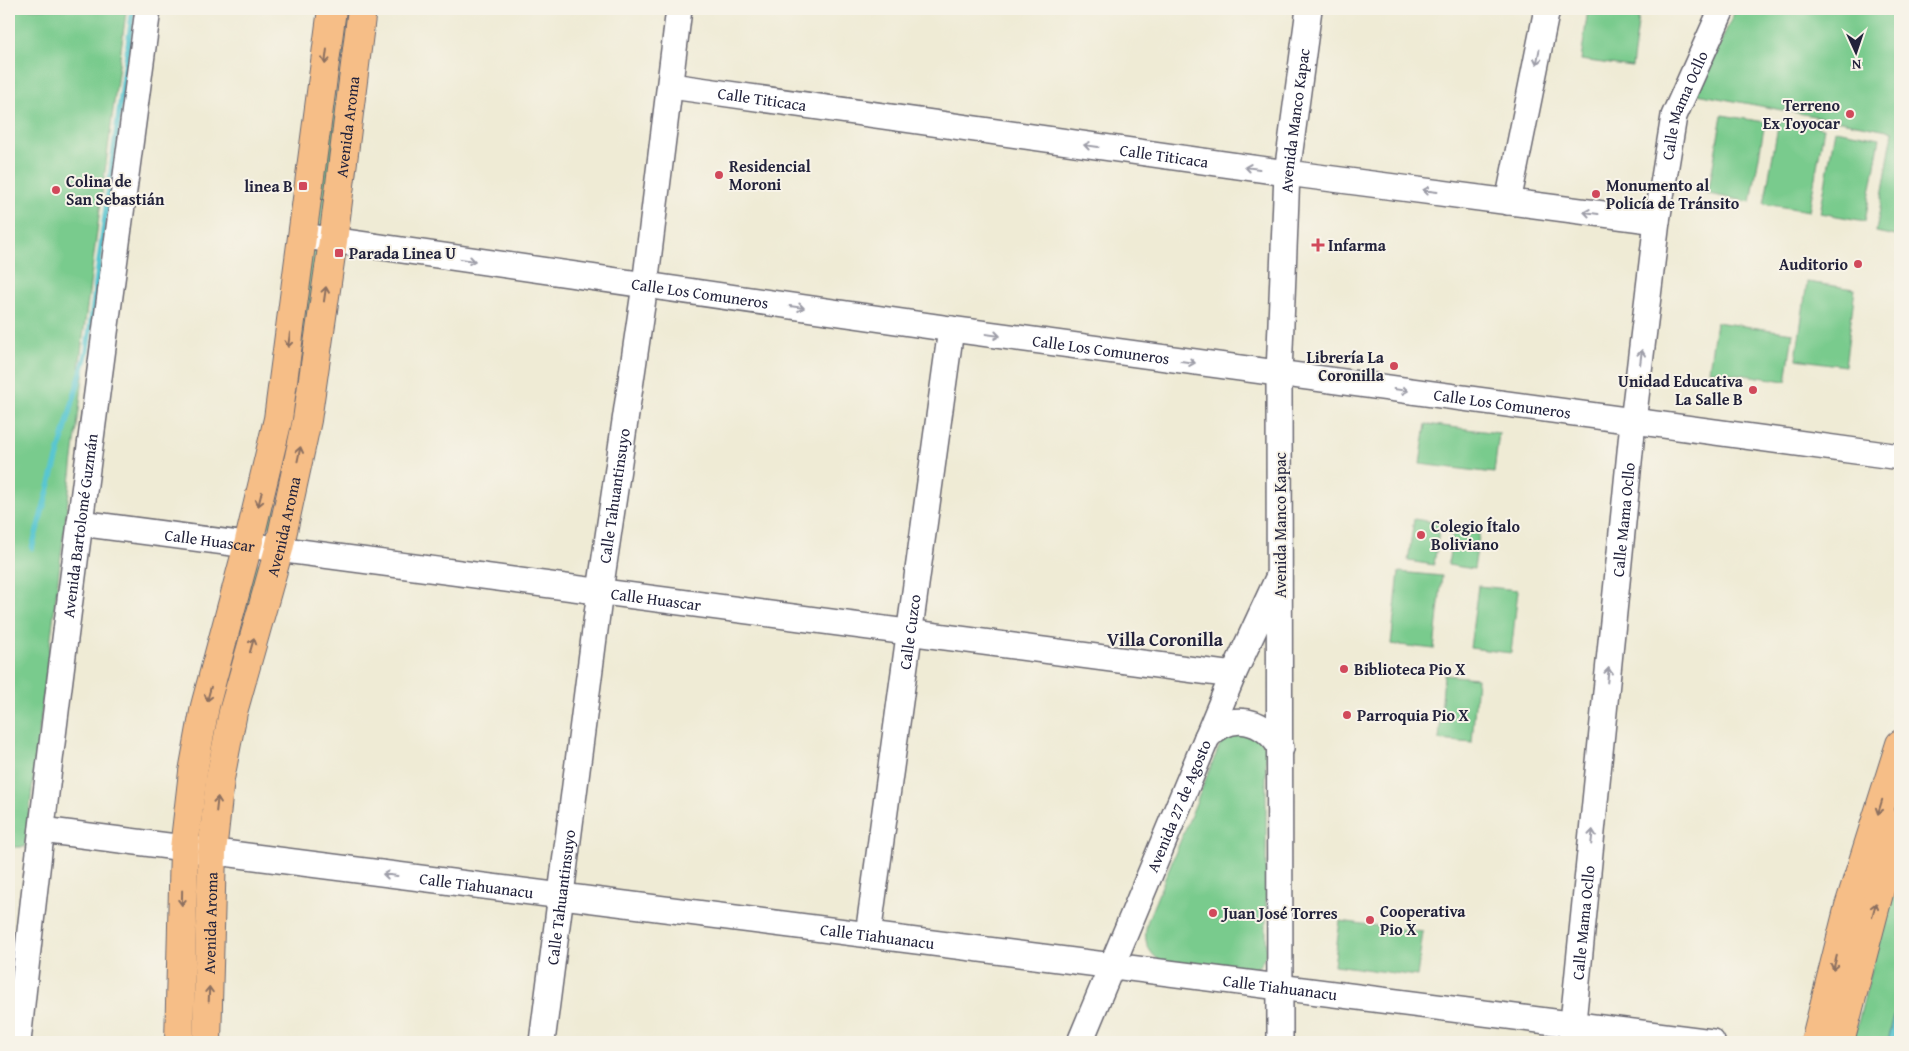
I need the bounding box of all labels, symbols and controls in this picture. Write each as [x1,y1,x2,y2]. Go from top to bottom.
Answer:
north arrow [1832,28,1882,78]
street label: Avenida Manco Kapac [1274,47,1316,194]
street label: Calle Mama Ocllo [1655,47,1714,162]
one-way arrow [1532,48,1542,64]
one-way arrow [321,49,331,65]
text: N [1851,55,1862,75]
street label: Avenida Aroma [329,74,366,179]
street label: Calle Titicaca [716,81,808,117]
place label: Terreno Ex Toyocar [1763,93,1841,135]
marker: Terreno Ex Toyocar [1844,108,1856,120]
street label: Calle Titicaca [1118,138,1210,174]
one-way arrow [1083,141,1099,151]
place label: Residencial Moroni [729,154,811,196]
one-way arrow [1244,163,1260,173]
place label: Colina de San Sebastián [66,169,165,211]
marker: Residencial Moroni [713,169,725,181]
place label: Monumento al Policía de Tránsito [1606,173,1740,215]
place label: linea B [244,174,293,198]
marker: linea B [297,180,309,192]
marker: Colina de San Sebastián [50,184,62,196]
one-way arrow [1423,186,1439,196]
marker: Monumento al Policía de Tránsito [1590,188,1602,200]
one-way arrow [1584,208,1600,218]
place label: Infarma [1328,233,1387,257]
marker: Infarma [1312,239,1324,251]
place label: Parada Linea U [349,241,456,265]
marker: Parada Linea U [333,247,345,259]
place label: Auditorio [1779,252,1848,276]
one-way arrow [459,255,475,265]
marker: Auditorio [1852,258,1864,270]
street label: Calle Los Comuneros [630,271,770,315]
one-way arrow [320,286,330,302]
one-way arrow [789,302,805,312]
street label: Calle Los Comuneros [1031,328,1171,370]
one-way arrow [984,330,1000,340]
one-way arrow [284,331,294,347]
place label: Librería La Coronilla [1306,345,1385,387]
one-way arrow [1636,349,1646,365]
one-way arrow [1180,357,1196,367]
marker: Librería La Coronilla [1388,360,1400,372]
place label: Unidad Educativa La Salle B [1618,369,1744,411]
street label: Calle Los Comuneros [1432,382,1572,424]
marker: Unidad Educativa La Salle B [1747,384,1759,396]
one-way arrow [1393,385,1409,395]
street label: Calle Tahuantinsuyo [592,427,636,565]
street label: Avenida Bartolomé Guzmán [56,432,104,619]
one-way arrow [295,446,305,462]
street label: Avenida Manco Kapac [1268,452,1292,598]
street label: Calle Mama Ocllo [1606,461,1641,578]
street label: Avenida Aroma [260,474,306,579]
one-way arrow [255,491,264,507]
place label: Colegio Ítalo Boliviano [1431,514,1520,556]
street label: Calle Huascar [163,522,257,558]
marker: Colegio Ítalo Boliviano [1415,529,1427,541]
street label: Calle Huascar [609,581,703,617]
street label: Calle Cuzco [892,593,927,671]
district label: Villa Coronilla [1107,626,1224,653]
one-way arrow [247,638,257,654]
place label: Biblioteca Pio X [1354,657,1466,681]
marker: Biblioteca Pio X [1338,663,1350,675]
one-way arrow [1603,667,1613,683]
one-way arrow [203,685,213,701]
place label: Parroquia Pio X [1357,703,1469,727]
marker: Parroquia Pio X [1341,709,1353,721]
street label: Avenida 27 de Agosto [1140,736,1217,876]
one-way arrow [212,796,222,812]
one-way arrow [1874,799,1884,815]
street label: Calle Tahuantinsuyo [540,828,581,966]
one-way arrow [1587,829,1596,845]
street label: Calle Mama Ocllo [1565,864,1601,981]
street label: Calle Tiahuanacu [418,866,535,904]
one-way arrow [382,870,398,880]
street label: Avenida Aroma [197,871,223,974]
one-way arrow [178,890,187,906]
place label: Cooperativa Pio X [1380,899,1466,941]
place label: Juan José Torres [1220,901,1338,925]
one-way arrow [1870,903,1879,919]
marker: Juan José Torres [1207,907,1219,919]
marker: Cooperativa Pio X [1364,914,1376,926]
street label: Calle Tiahuanacu [819,917,936,955]
one-way arrow [1830,955,1839,971]
street label: Calle Tiahuanacu [1222,968,1339,1006]
one-way arrow [204,986,213,1002]

